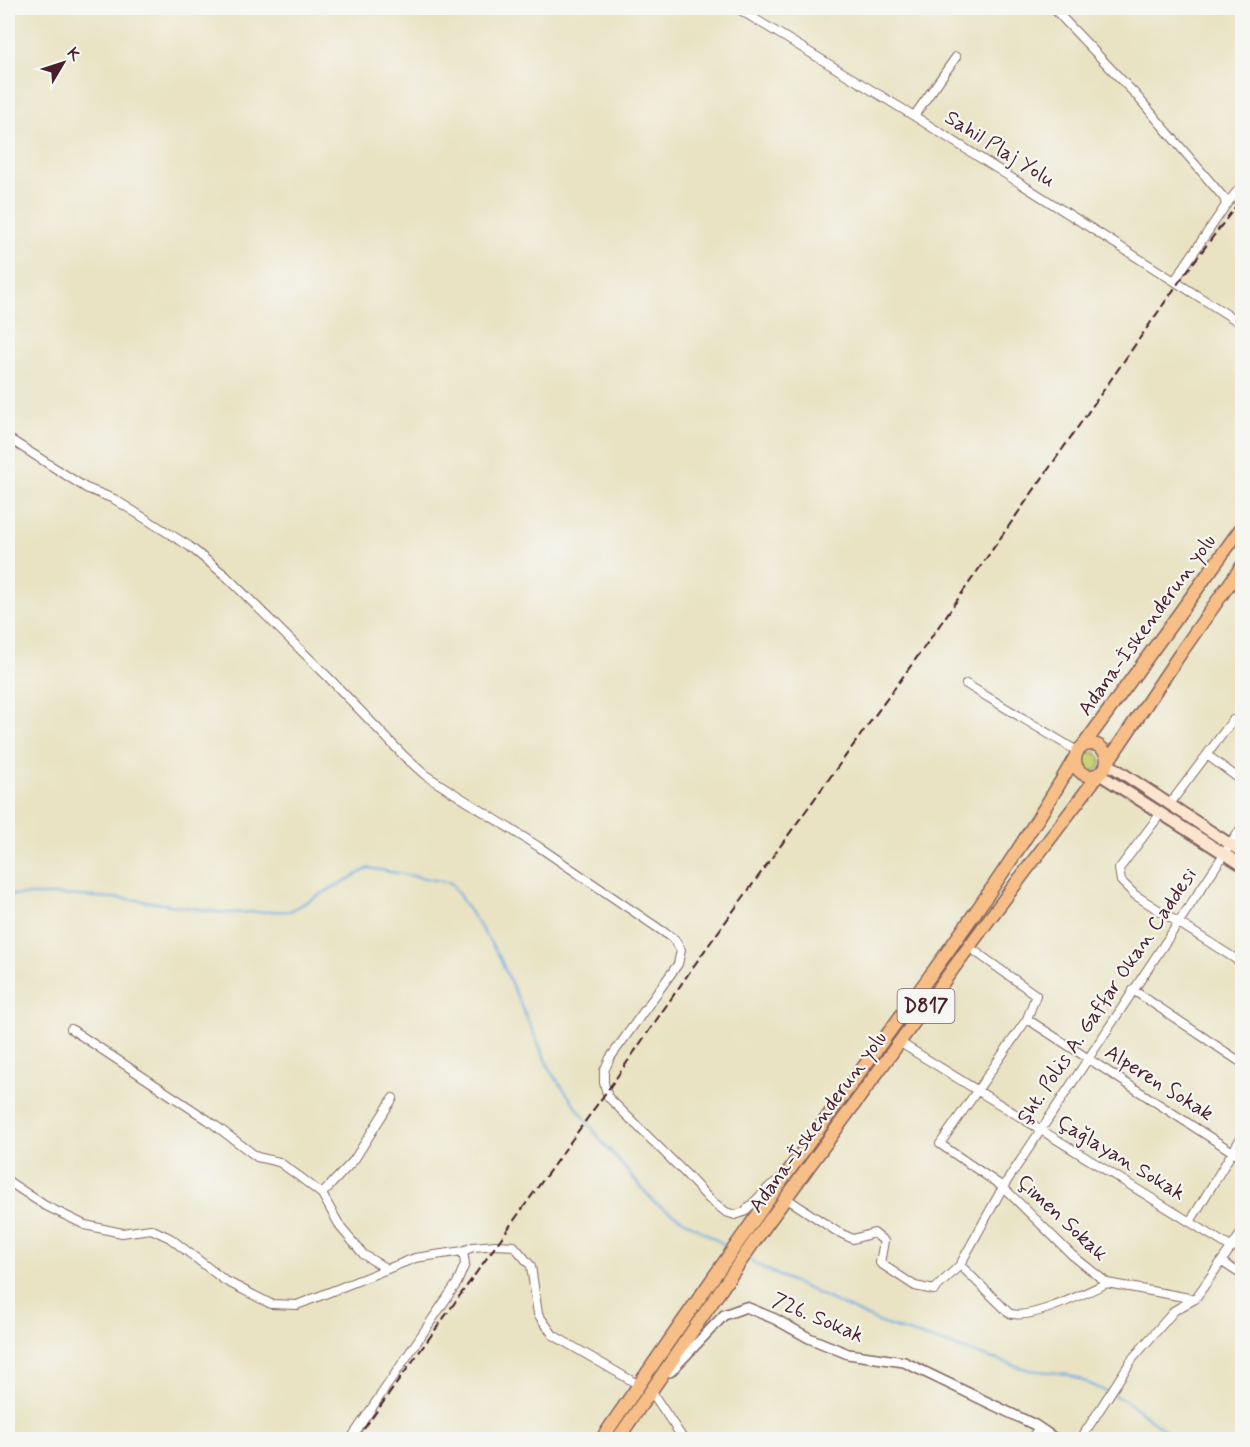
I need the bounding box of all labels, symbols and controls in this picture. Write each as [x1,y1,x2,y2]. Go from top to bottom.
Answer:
north arrow [33,33,93,93]
text: K [62,44,86,66]
street label: Sahil Plaj Yolu [939,104,1061,194]
street label: Adana-İskenderun yolu [1071,528,1223,722]
street label: Şht. Polis A. Gaffar Okan Caddesi [1010,862,1204,1130]
road number: D817 [898,989,954,1023]
street label: Adana-İskenderun yolu [742,1025,894,1219]
street label: Alperen Sokak [1099,1038,1219,1128]
street label: Çağlayan Sokak [1051,1109,1191,1207]
street label: Çimen Sokak [1010,1168,1114,1268]
street label: 726. Sokak [768,1286,868,1350]

